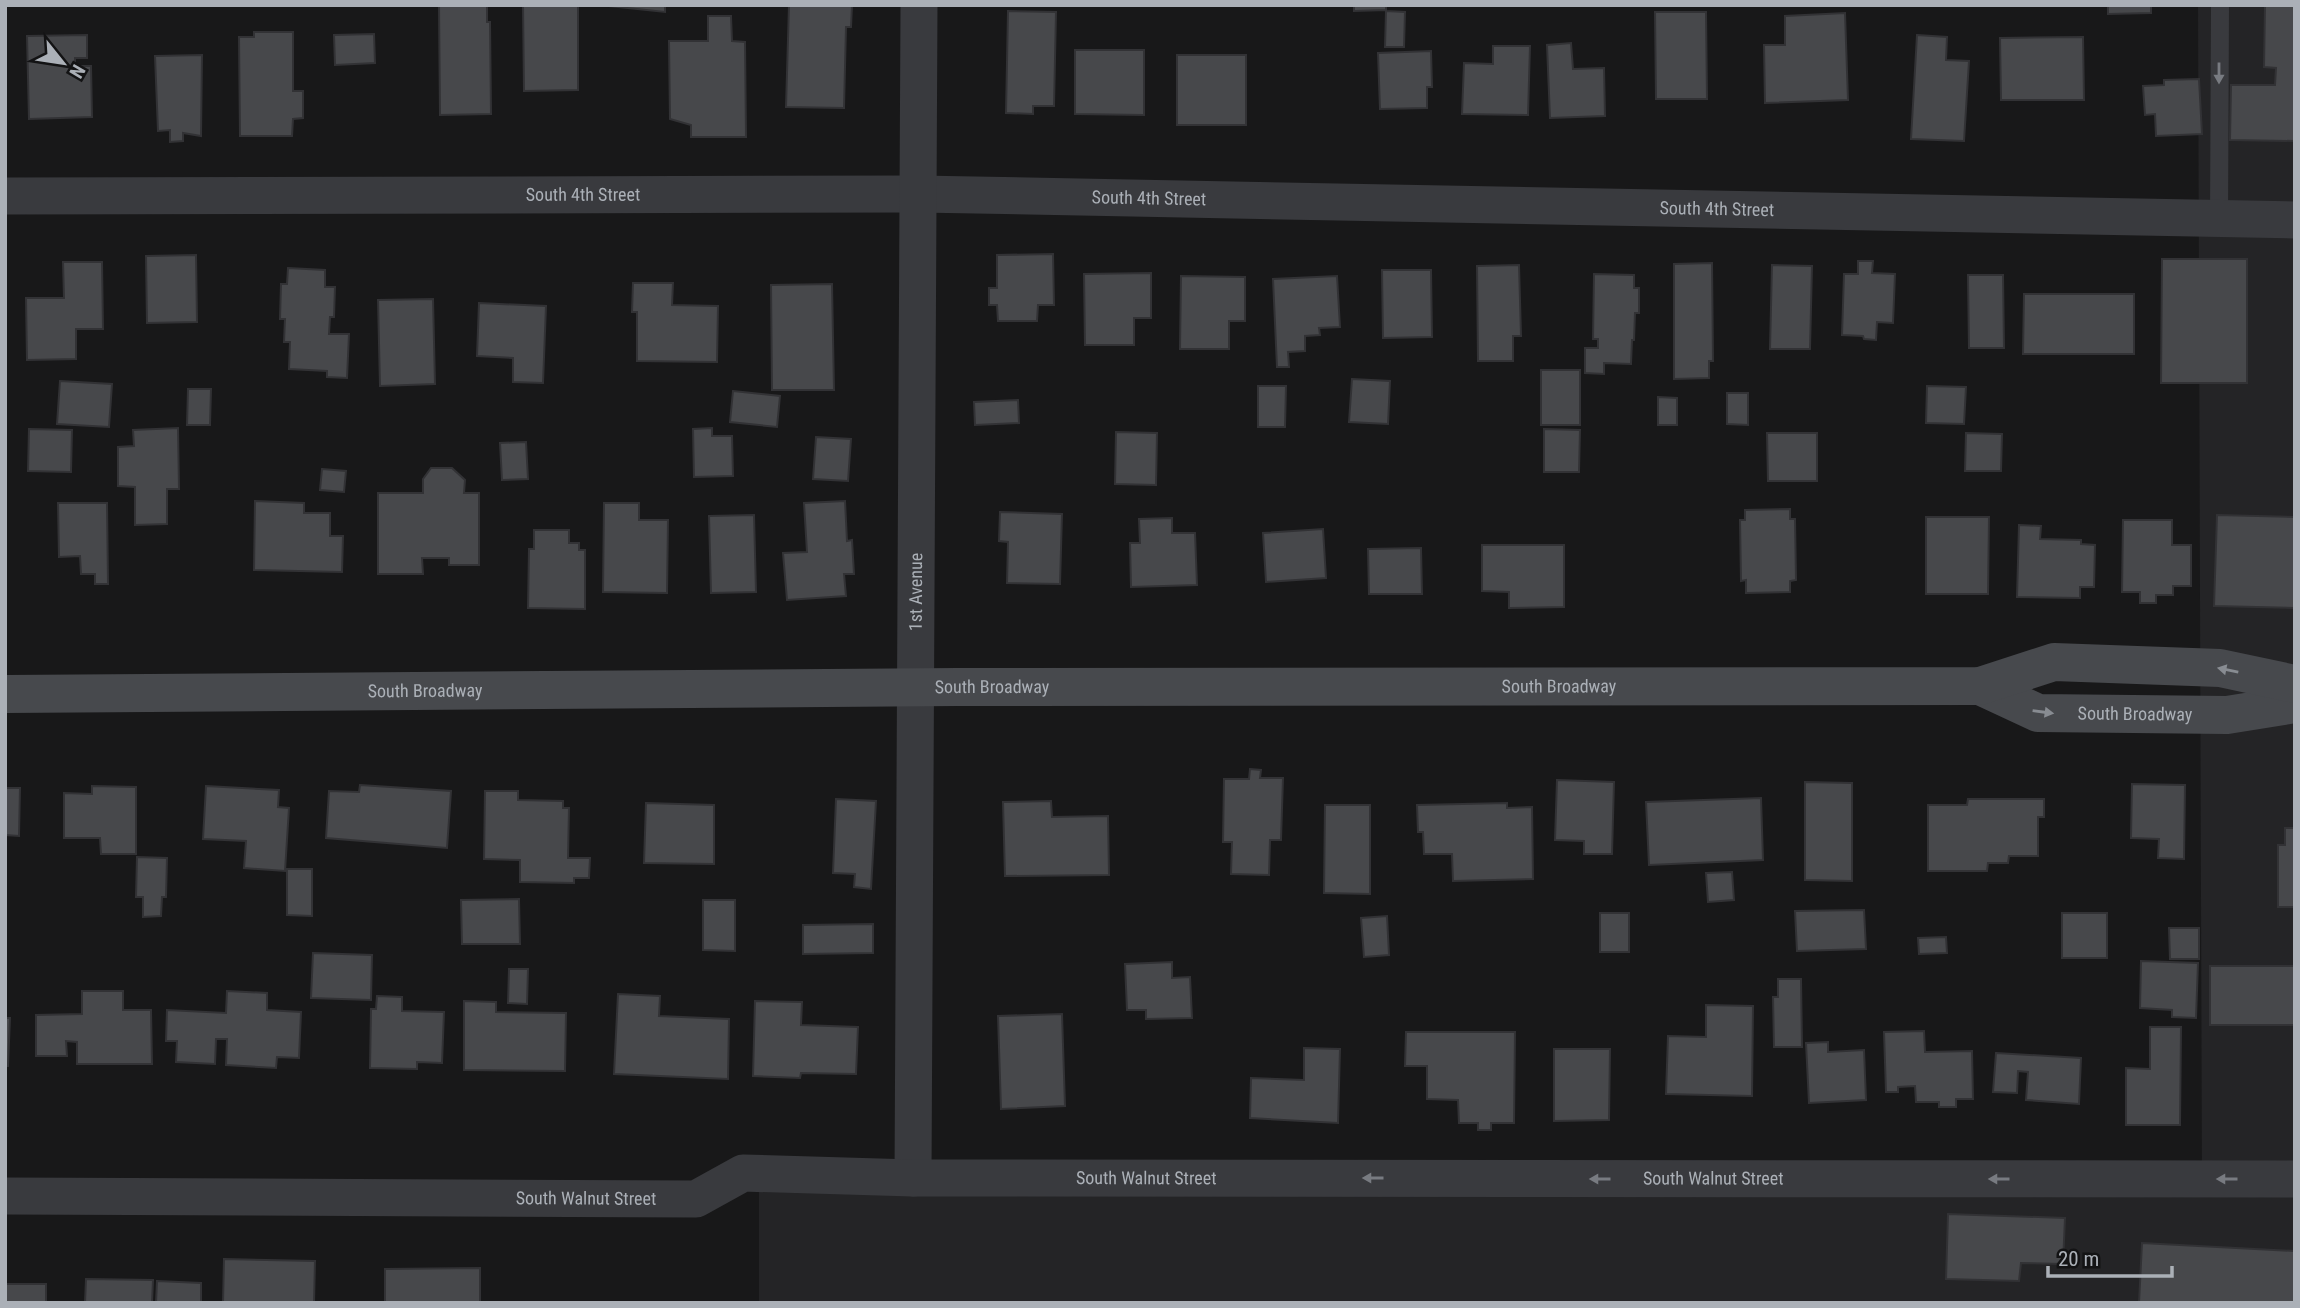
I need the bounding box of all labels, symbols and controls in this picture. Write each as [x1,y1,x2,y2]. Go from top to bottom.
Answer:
north arrow [28,28,98,98]
text: N [64,60,90,82]
one-way arrow [2213,62,2225,84]
street label: South 4th Street [526,184,640,205]
street label: South 4th Street [1092,186,1206,209]
street label: South 4th Street [1659,197,1774,220]
street label: 1st Avenue [905,553,926,631]
one-way arrow [2217,664,2239,675]
street label: South Broadway [1502,675,1617,696]
street label: South Broadway [935,676,1050,697]
street label: South Broadway [368,679,483,701]
street label: South Broadway [2078,702,2193,725]
one-way arrow [2032,707,2054,718]
street label: South Walnut Street [1076,1167,1216,1188]
street label: South Walnut Street [1643,1168,1783,1189]
one-way arrow [1361,1172,1383,1184]
one-way arrow [1589,1173,1611,1185]
one-way arrow [1988,1173,2010,1185]
one-way arrow [2215,1173,2237,1185]
street label: South Walnut Street [516,1187,656,1209]
scale bar [2048,1234,2172,1278]
text: 20 m [2058,1247,2099,1271]

